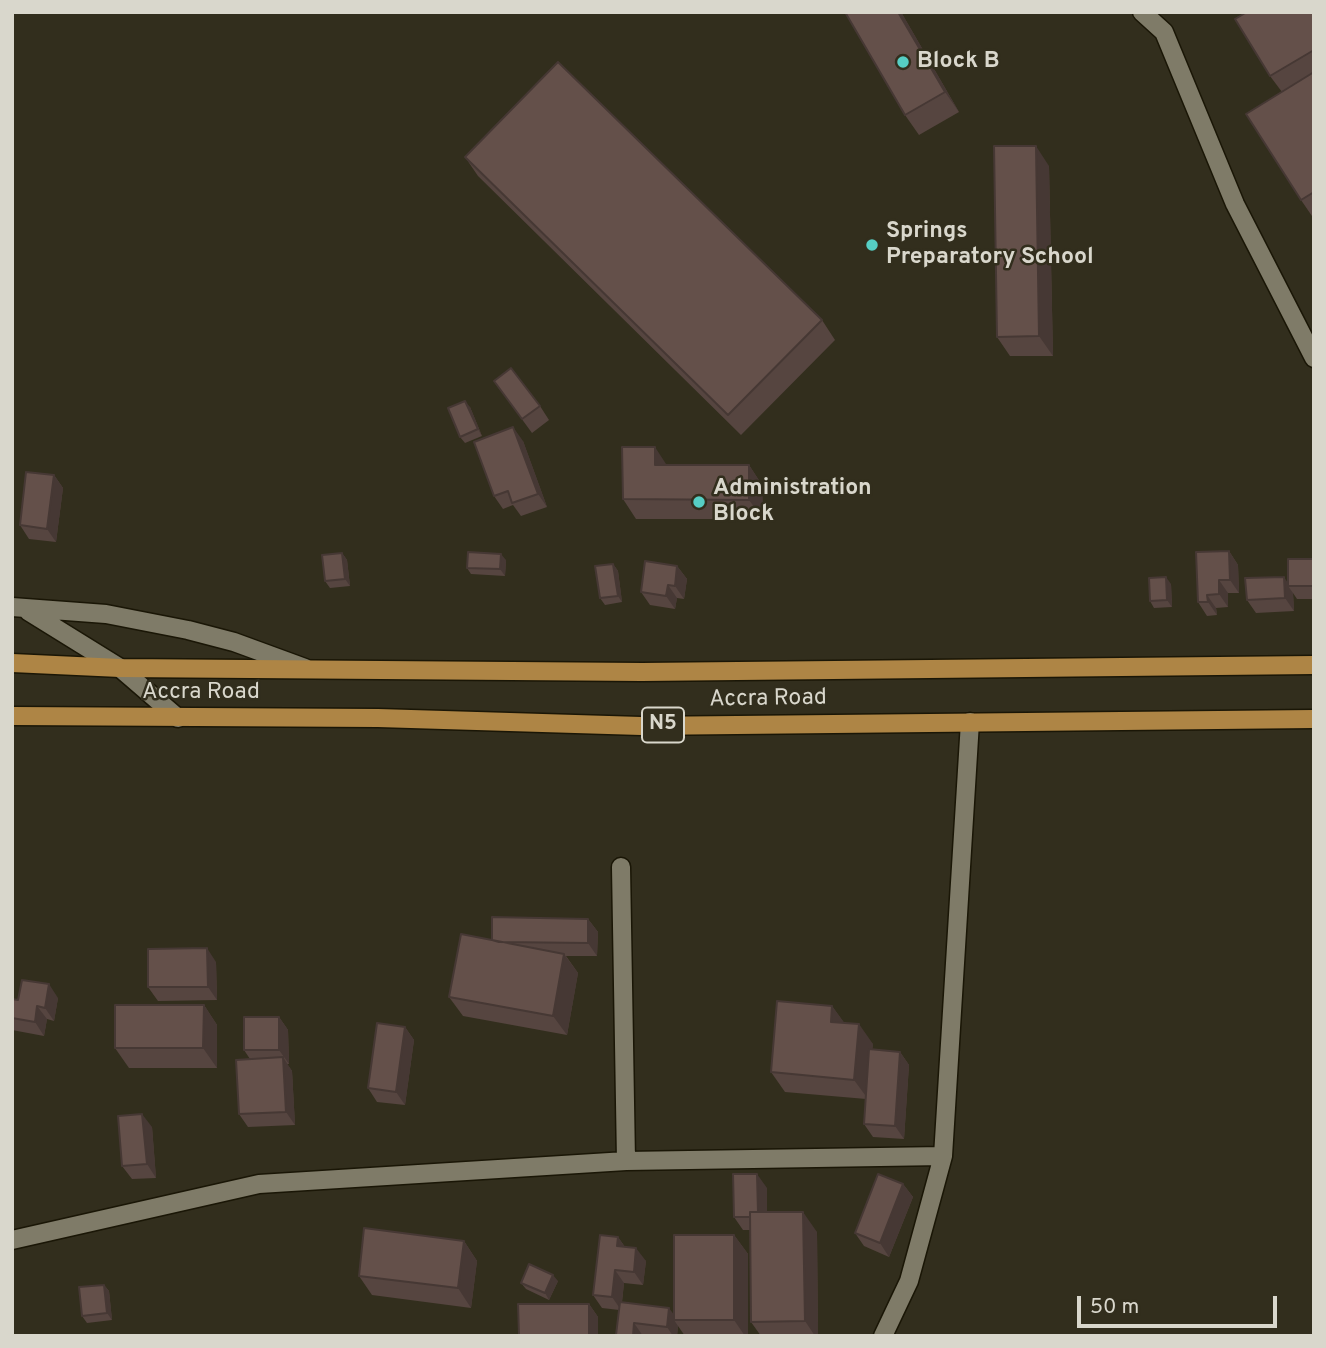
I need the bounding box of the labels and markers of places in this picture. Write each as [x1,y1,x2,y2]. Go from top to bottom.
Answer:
place label: Block B [917,48,1000,76]
marker: Block B [895,54,911,70]
place label: Springs Preparatory School [886,218,1094,272]
marker: Springs Preparatory School [864,237,880,253]
place label: Administration Block [713,475,872,529]
marker: Administration Block [691,494,707,510]

